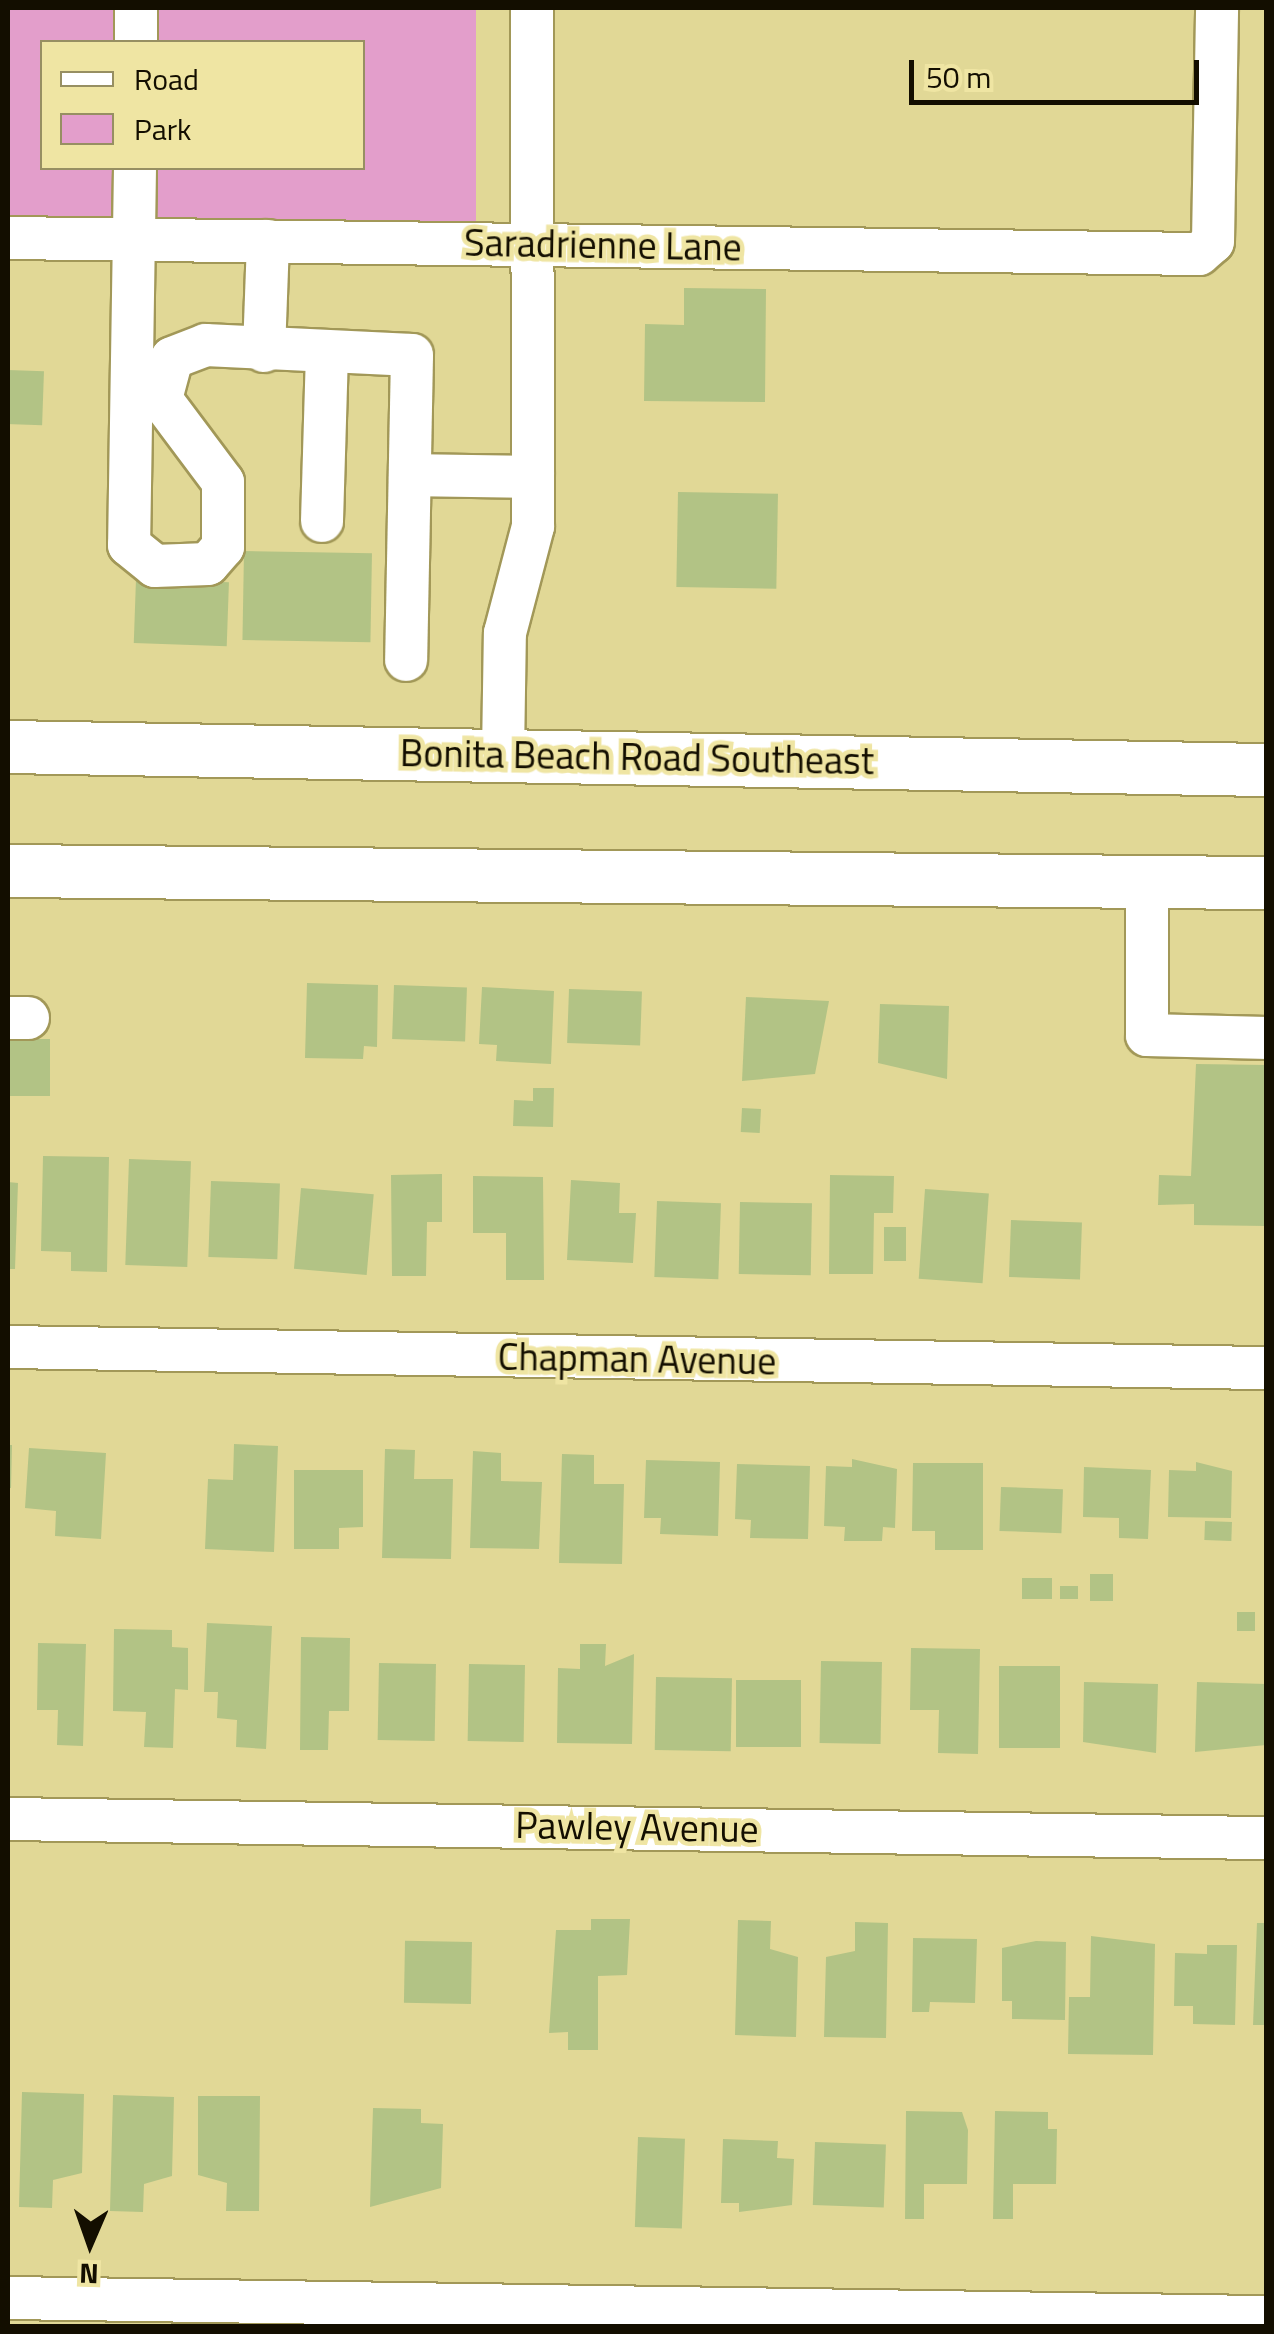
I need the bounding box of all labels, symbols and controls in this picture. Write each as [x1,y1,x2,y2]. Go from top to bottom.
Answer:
legend [40,40,365,170]
scale bar [914,40,1204,102]
text: 50 m [926,54,991,100]
text: Road [134,56,199,102]
text: Park [134,106,191,152]
street label: Saradrienne Lane [464,220,742,270]
street label: Bonita Beach Road Southeast [399,730,875,784]
street label: Chapman Avenue [497,1334,777,1384]
street label: Pawley Avenue [515,1802,759,1852]
north arrow [40,2194,140,2294]
text: N [78,2253,99,2296]

